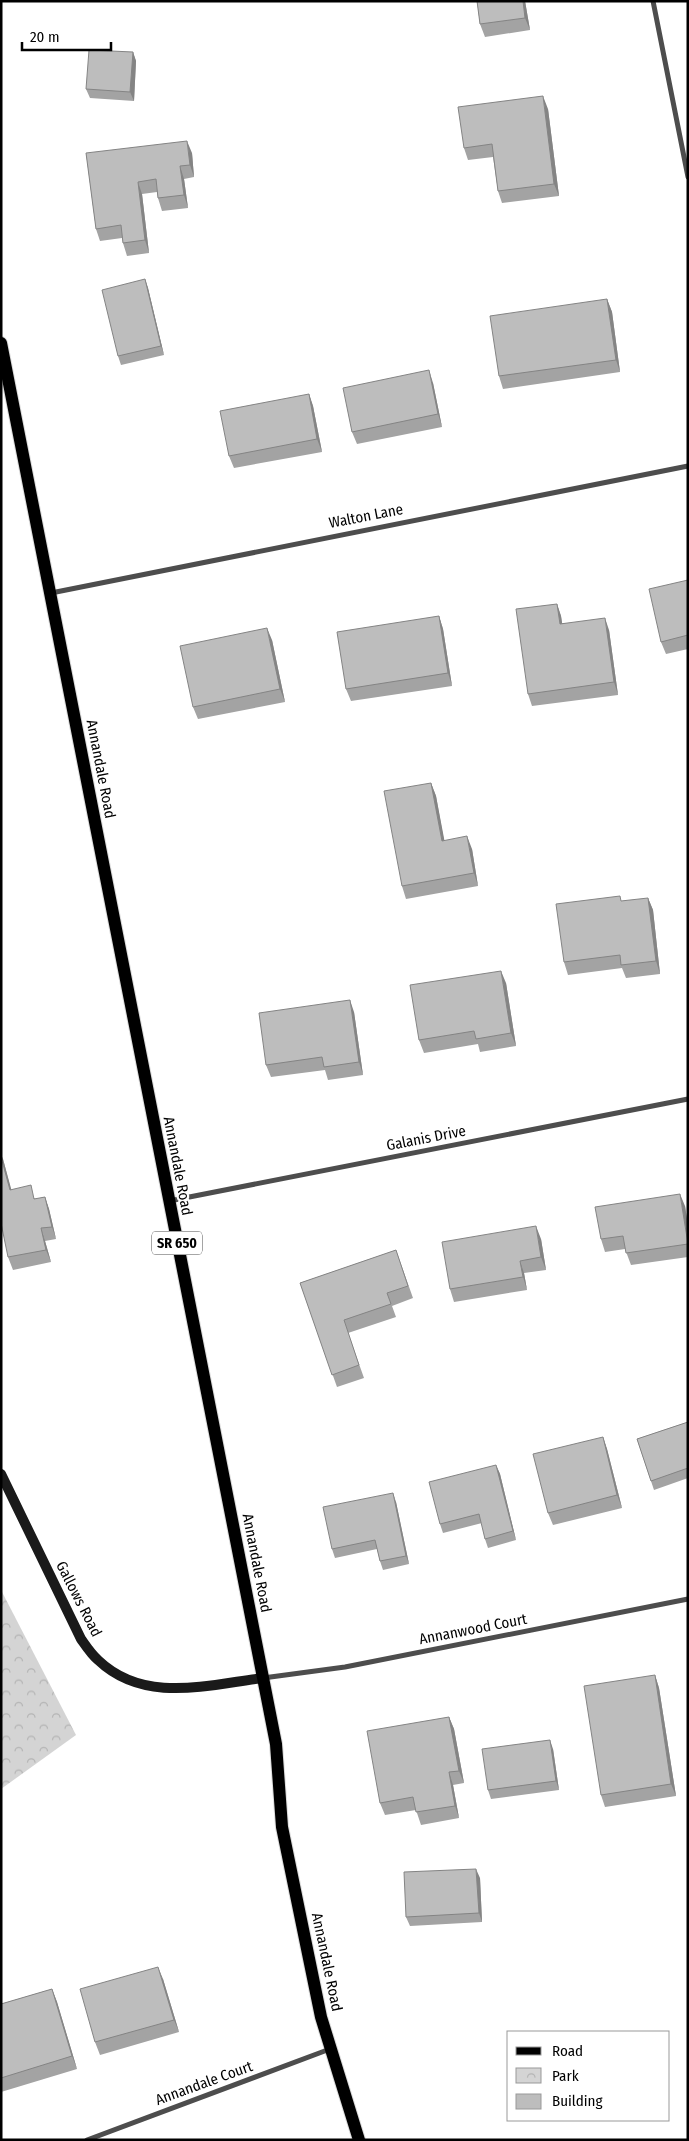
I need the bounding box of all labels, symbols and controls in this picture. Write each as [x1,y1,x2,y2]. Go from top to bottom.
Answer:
scale bar [22,20,111,52]
text: 20 m [30,28,60,46]
street label: Walton Lane [327,500,405,532]
street label: Annandale Road [83,718,119,820]
street label: Annandale Road [160,1115,196,1217]
street label: Galanis Drive [385,1121,467,1155]
road number: SR 650 [152,1232,202,1254]
street label: Annandale Road [239,1512,275,1614]
street label: Gallows Road [52,1558,106,1640]
street label: Annanwood Court [418,1610,528,1648]
street label: Annandale Road [308,1911,346,2013]
legend [507,2031,669,2121]
text: Road [552,2042,583,2060]
street label: Annandale Court [153,2057,255,2109]
text: Park [552,2067,579,2085]
text: Building [552,2092,603,2110]

